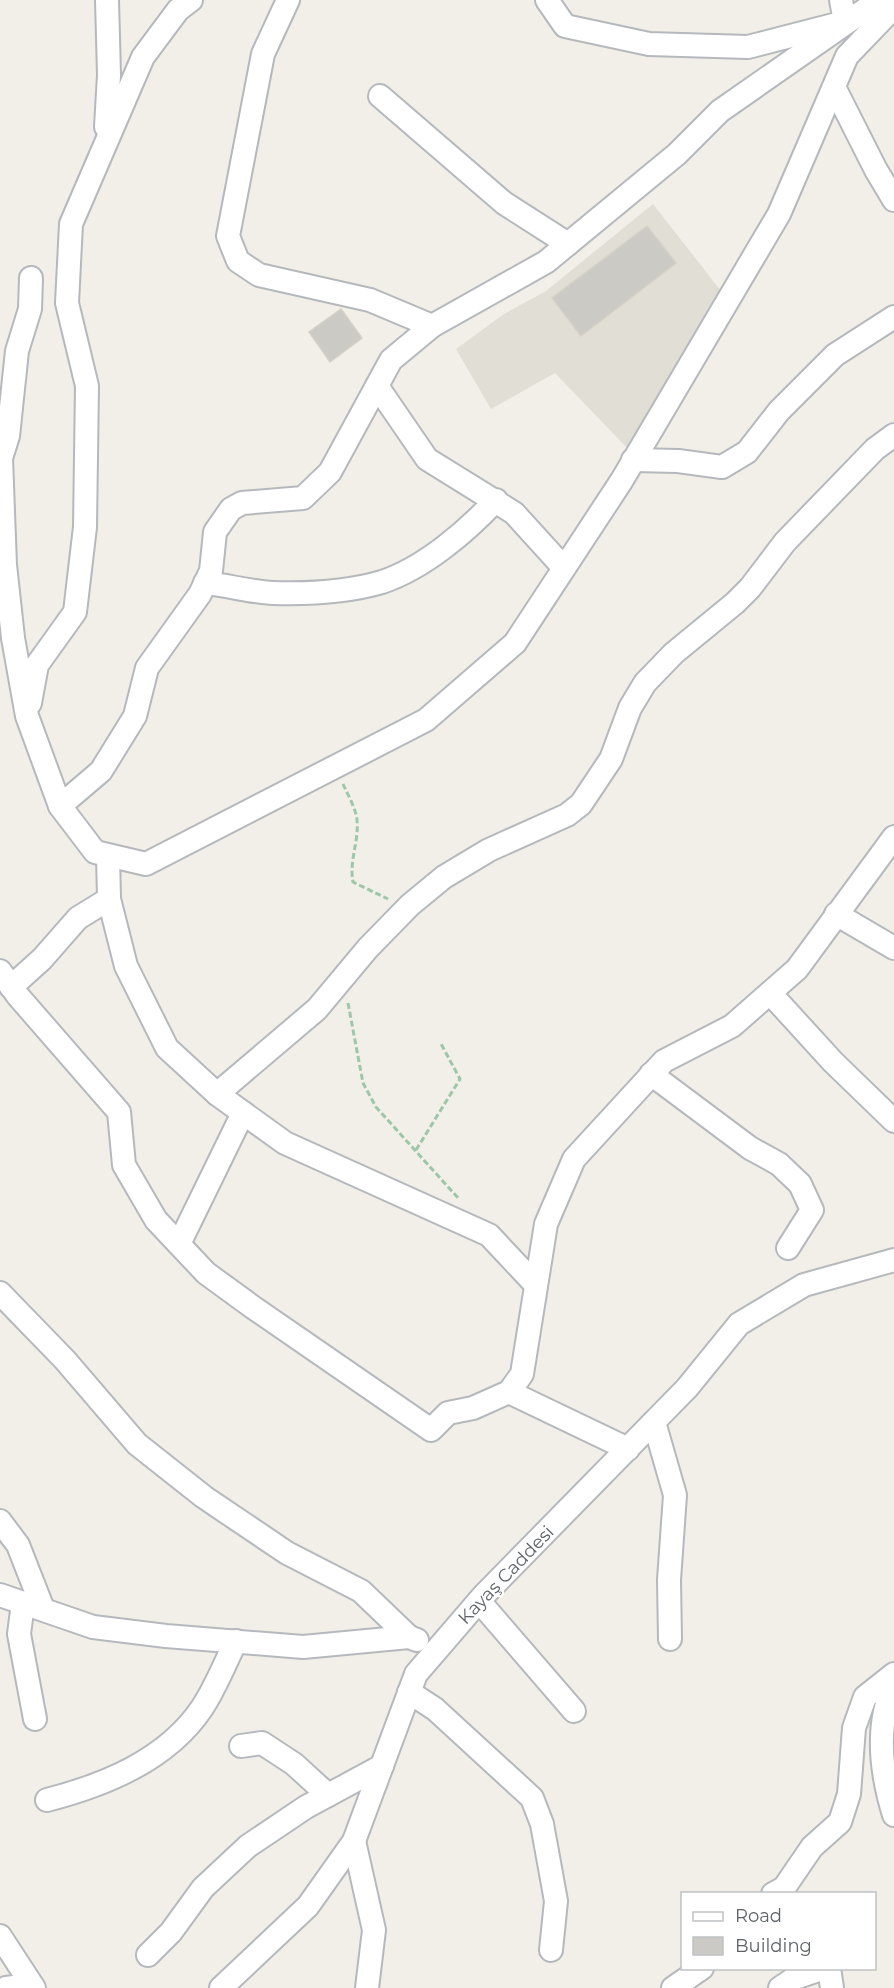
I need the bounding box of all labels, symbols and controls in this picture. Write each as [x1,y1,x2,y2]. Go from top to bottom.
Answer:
street label: Kayaş Caddesi [453,1521,559,1629]
legend [681,1892,876,1970]
text: Road [735,1905,782,1927]
text: Building [735,1935,812,1957]

